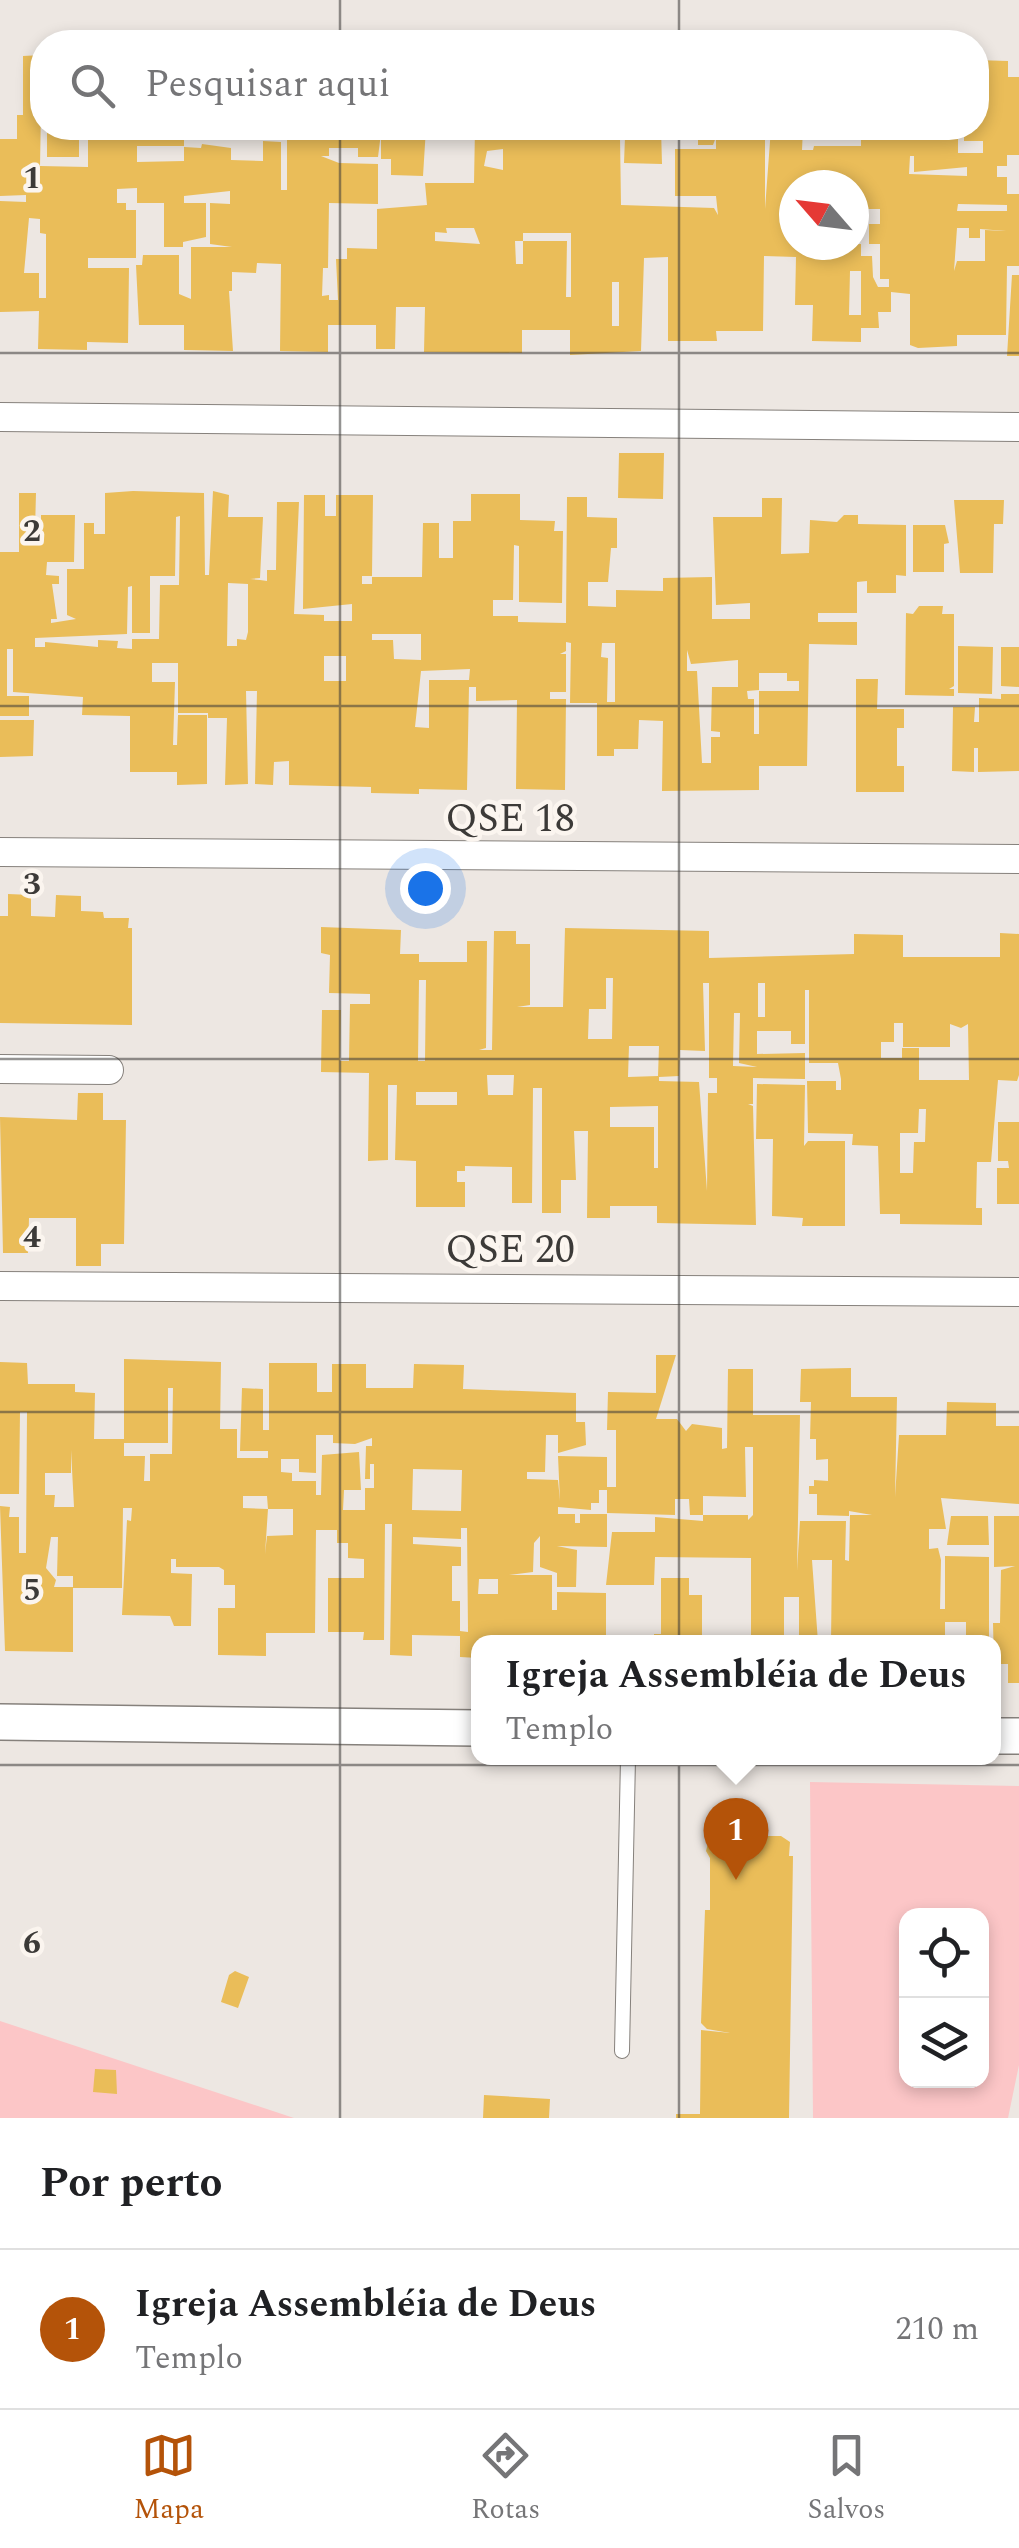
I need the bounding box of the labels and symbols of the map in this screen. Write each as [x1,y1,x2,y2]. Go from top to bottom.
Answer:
text: 1 [23,154,41,203]
north arrow [779,170,869,260]
text: 2 [23,507,41,556]
street label: QSE 18 [445,789,575,850]
text: 3 [23,860,41,909]
your location [400,863,451,914]
text: 4 [23,1213,41,1262]
street label: QSE 20 [445,1220,575,1281]
text: 5 [23,1566,41,1615]
pin: 1 [704,1798,768,1880]
text: 6 [23,1919,41,1968]

